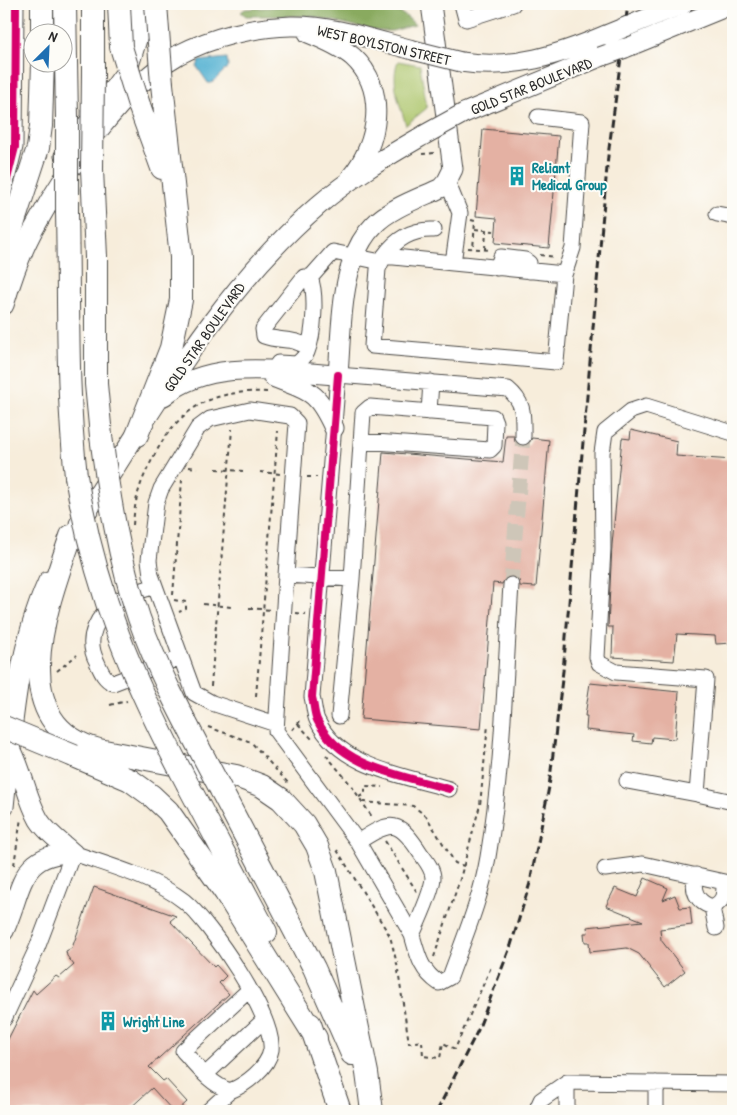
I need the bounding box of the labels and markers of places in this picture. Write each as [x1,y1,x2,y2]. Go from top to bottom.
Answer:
place label: Reliant Medical Group [532,157,607,196]
building icon: Reliant Medical Group [506,165,528,187]
building icon: Wright Line [97,1010,119,1032]
place label: Wright Line [123,1011,185,1033]

